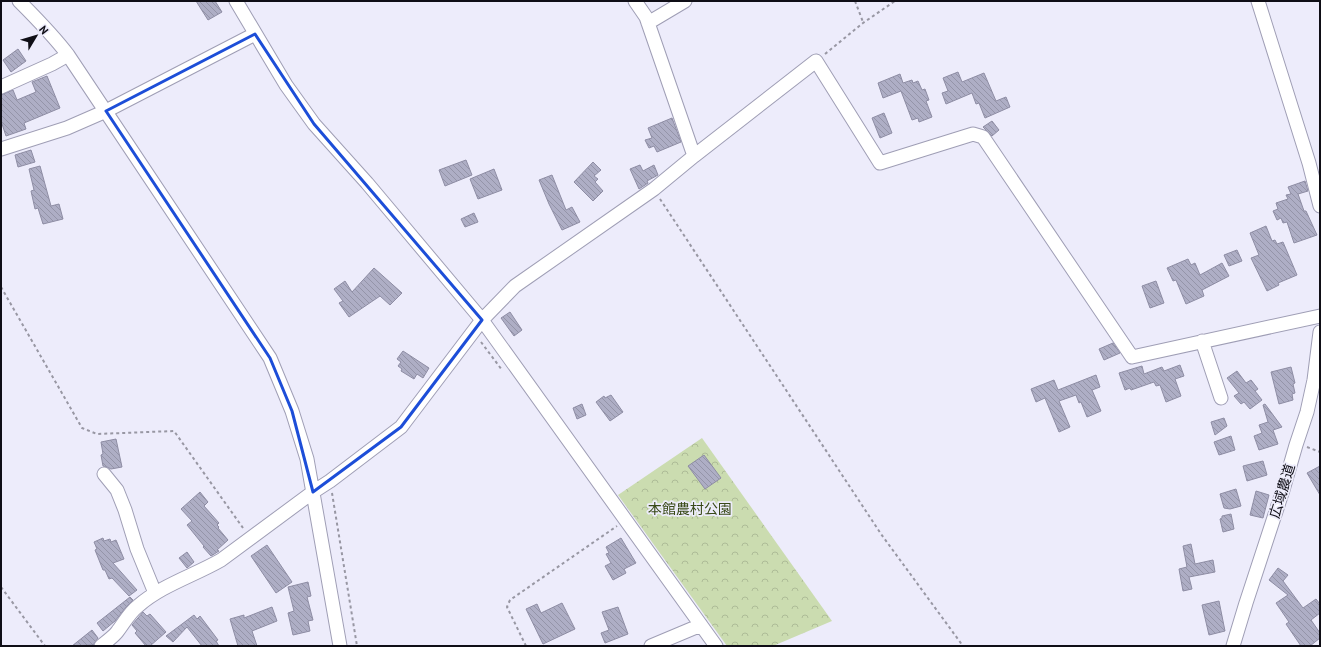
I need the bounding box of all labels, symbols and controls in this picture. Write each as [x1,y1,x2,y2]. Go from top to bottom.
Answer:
north arrow [16,16,56,56]
text: N [36,23,52,37]
street label: 広域農道 [1265,462,1299,520]
park label: 本館農村公園 [648,500,732,518]

